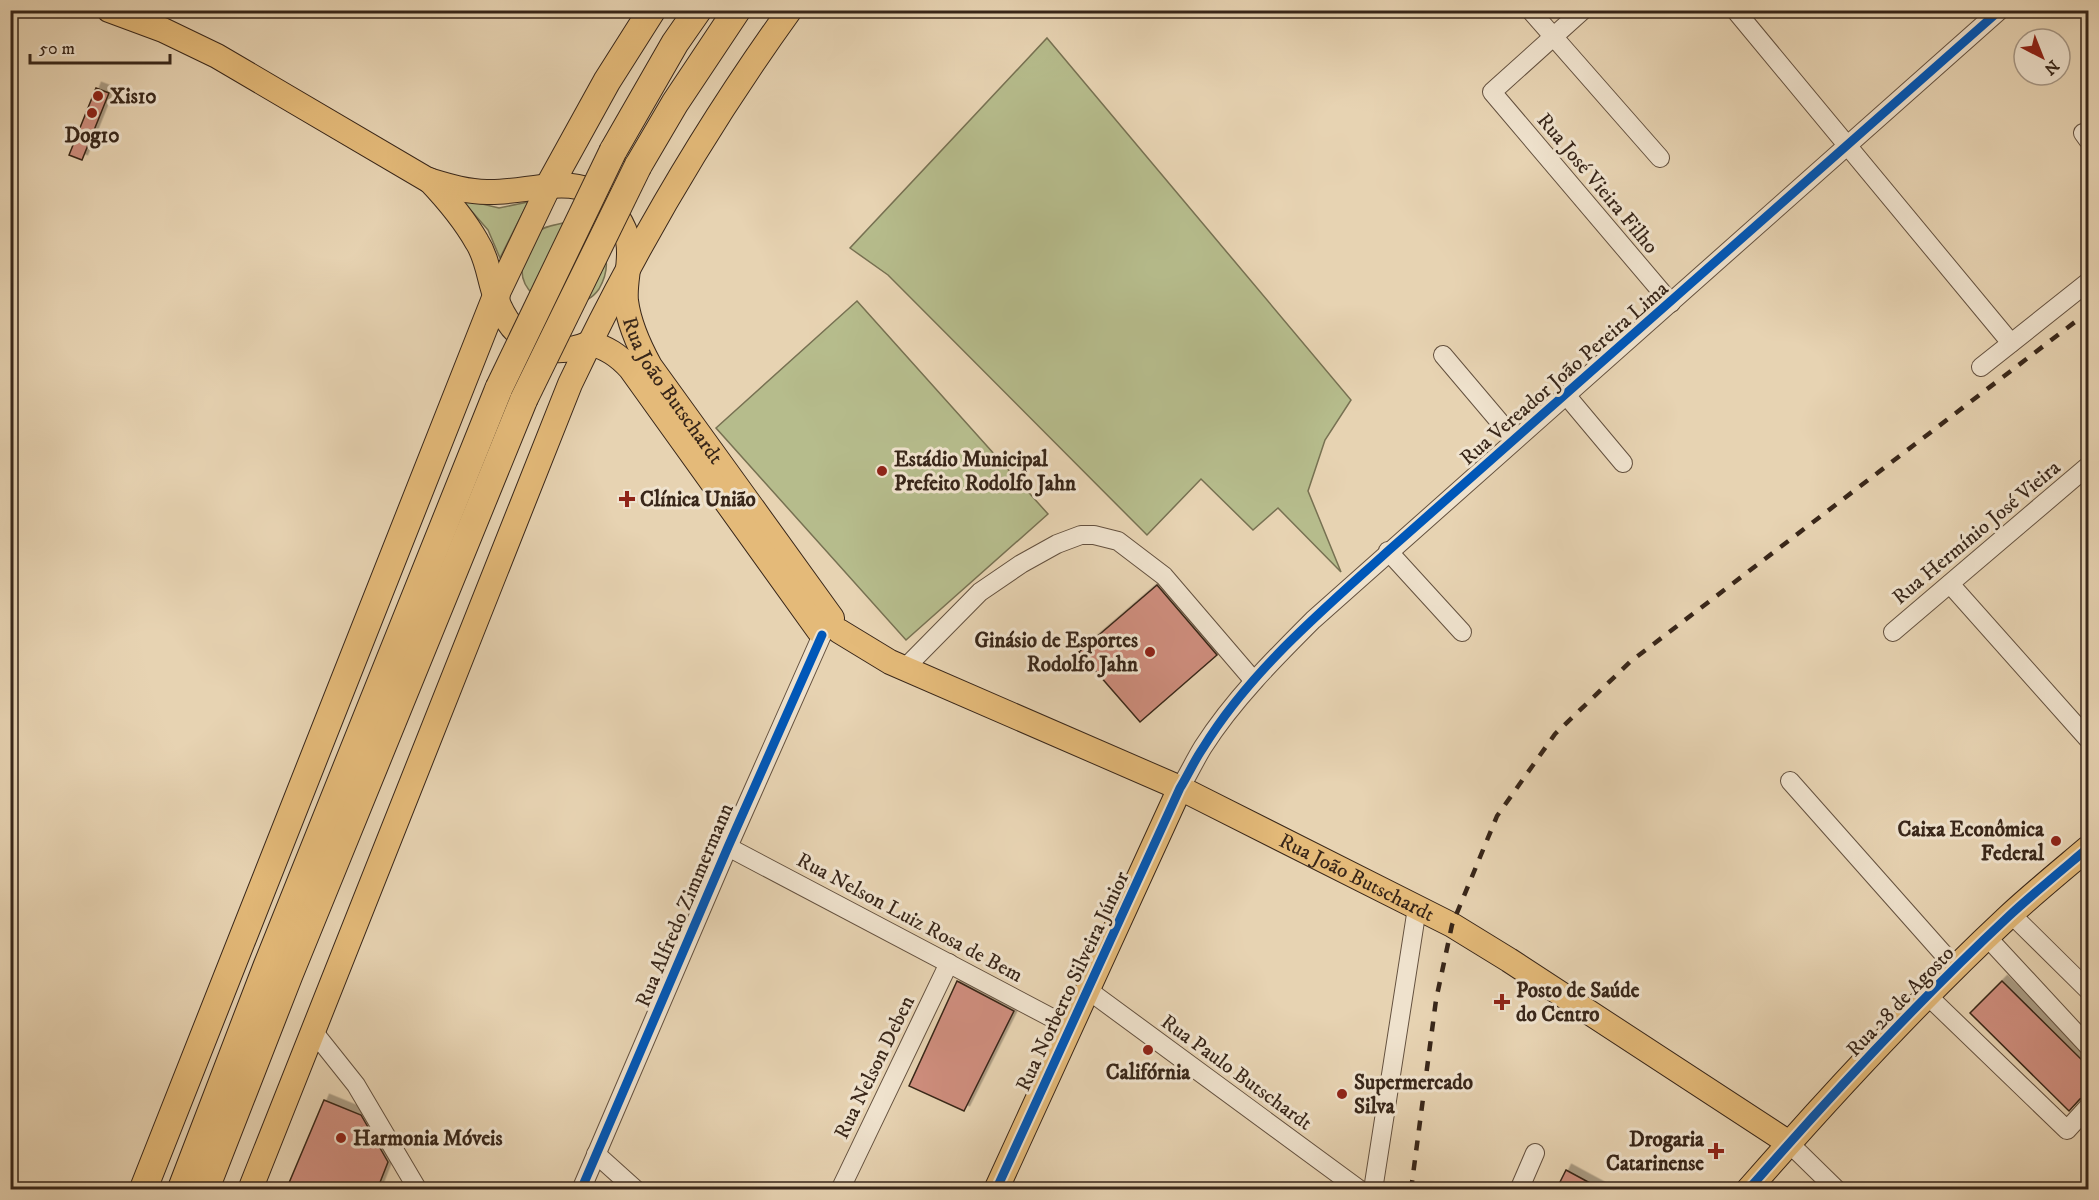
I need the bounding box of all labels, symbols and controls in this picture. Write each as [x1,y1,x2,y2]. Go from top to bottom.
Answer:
scale bar [30,27,170,65]
north arrow [2012,27,2072,87]
text: 50 m [39,38,75,60]
text: N [2040,56,2063,79]
place label: Xis10 [110,84,157,110]
marker: Xis10 [91,89,105,103]
marker: Dog10 [85,106,99,120]
street label: Rua José Vieira Filho [1531,108,1664,259]
place label: Dog10 [64,123,120,149]
street label: Rua Vereador João Pereira Lima [1455,276,1674,471]
street label: Rua João Butschardt [616,314,729,470]
place label: Estádio Municipal Prefeito Rodolfo Jahn [894,447,1077,497]
street label: Rua Hermínio José Vieira [1887,455,2066,611]
marker: Estádio Municipal Prefeito Rodolfo Jahn [875,464,889,478]
place label: Clínica União [640,487,756,513]
marker: Clínica União [618,490,636,508]
place label: Ginásio de Esportes Rodolfo Jahn [974,628,1139,678]
marker: Ginásio de Esportes Rodolfo Jahn [1143,645,1157,659]
street label: Rua Alfredo Zimmermann [630,799,740,1011]
place label: Caixa Econômica Federal [1898,817,2045,867]
street label: Rua João Butschardt [1274,828,1439,928]
marker: Caixa Econômica Federal [2049,834,2063,848]
street label: Rua Nelson Luiz Rosa de Bem [792,847,1027,989]
street label: Rua Norberto Silveira Júnior [1010,867,1135,1096]
street label: Rua 28 de Agosto [1841,941,1960,1063]
place label: Posto de Saúde do Centro [1516,978,1640,1028]
street label: Rua Nelson Deben [829,992,921,1143]
marker: Posto de Saúde do Centro [1493,993,1511,1011]
street label: Rua Paulo Butschardt [1156,1009,1317,1137]
marker: Califórnia [1141,1043,1155,1057]
place label: Califórnia [1106,1060,1191,1086]
place label: Supermercado Silva [1354,1070,1473,1120]
marker: Supermercado Silva [1335,1087,1349,1101]
place label: Harmonia Móveis [353,1126,503,1152]
place label: Drogaria Catarinense [1606,1127,1705,1177]
marker: Harmonia Móveis [334,1131,348,1145]
marker: Drogaria Catarinense [1709,1144,1723,1158]

